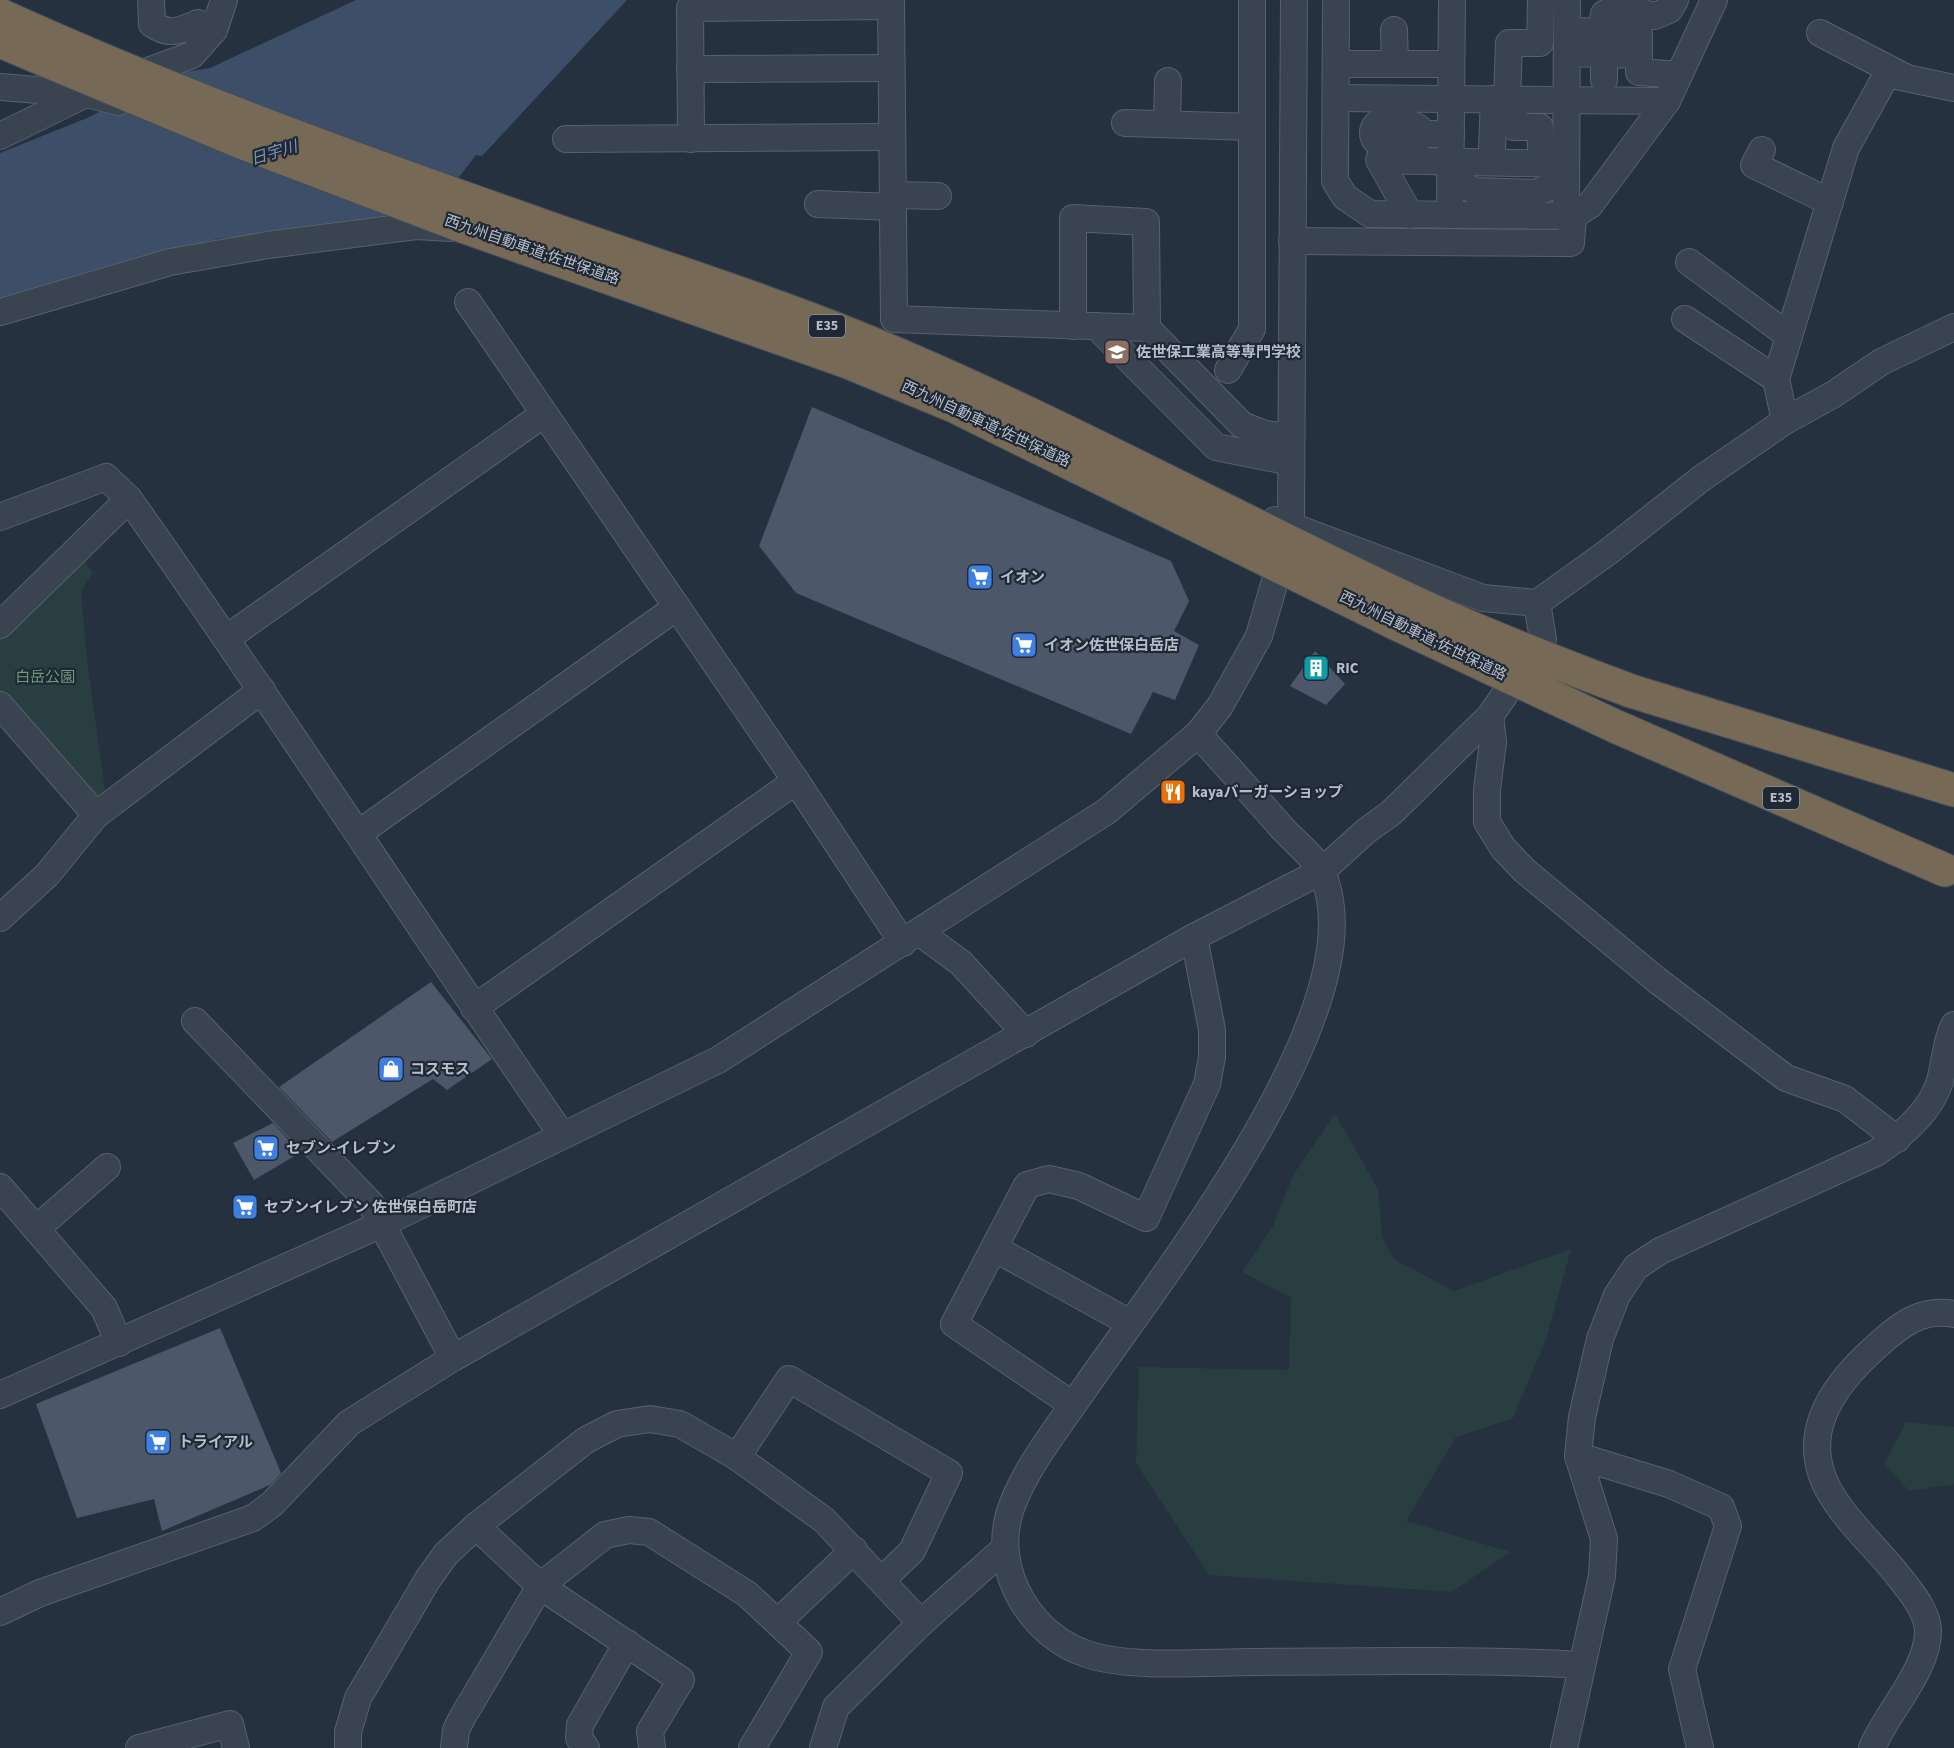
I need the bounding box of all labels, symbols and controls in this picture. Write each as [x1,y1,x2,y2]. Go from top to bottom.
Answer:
water label: 日宇川 [248,135,302,171]
street label: 西九州自動車道;佐世保道路 [442,210,622,290]
road number: E35 [809,315,845,337]
school or university icon: 佐世保工業高等専門学校 [1102,337,1132,367]
place label: 佐世保工業高等専門学校 [1136,342,1301,363]
street label: 西九州自動車道;佐世保道路 [898,376,1074,472]
supermarket icon: イオン [965,562,995,592]
place label: イオン [1000,567,1045,588]
street label: 西九州自動車道;佐世保道路 [1336,586,1510,686]
supermarket icon: イオン佐世保白岳店 [1009,630,1039,660]
place label: イオン佐世保白岳店 [1044,635,1179,656]
building icon: RIC [1301,653,1331,683]
place label: RIC [1336,658,1359,679]
park label: 白岳公園 [15,667,75,688]
restaurant icon: kayaバーガーショップ [1158,777,1188,807]
place label: kayaバーガーショップ [1192,782,1343,803]
road number: E35 [1763,787,1799,809]
shop icon: コスモス [376,1054,406,1084]
place label: コスモス [410,1059,470,1080]
supermarket icon: セブン-イレブン [251,1133,281,1163]
place label: セブン-イレブン [286,1138,396,1159]
supermarket icon: セブンイレブン 佐世保白岳町店 [230,1192,260,1222]
place label: セブンイレブン 佐世保白岳町店 [264,1197,477,1218]
supermarket icon: トライアル [143,1427,173,1457]
place label: トライアル [178,1432,253,1453]

